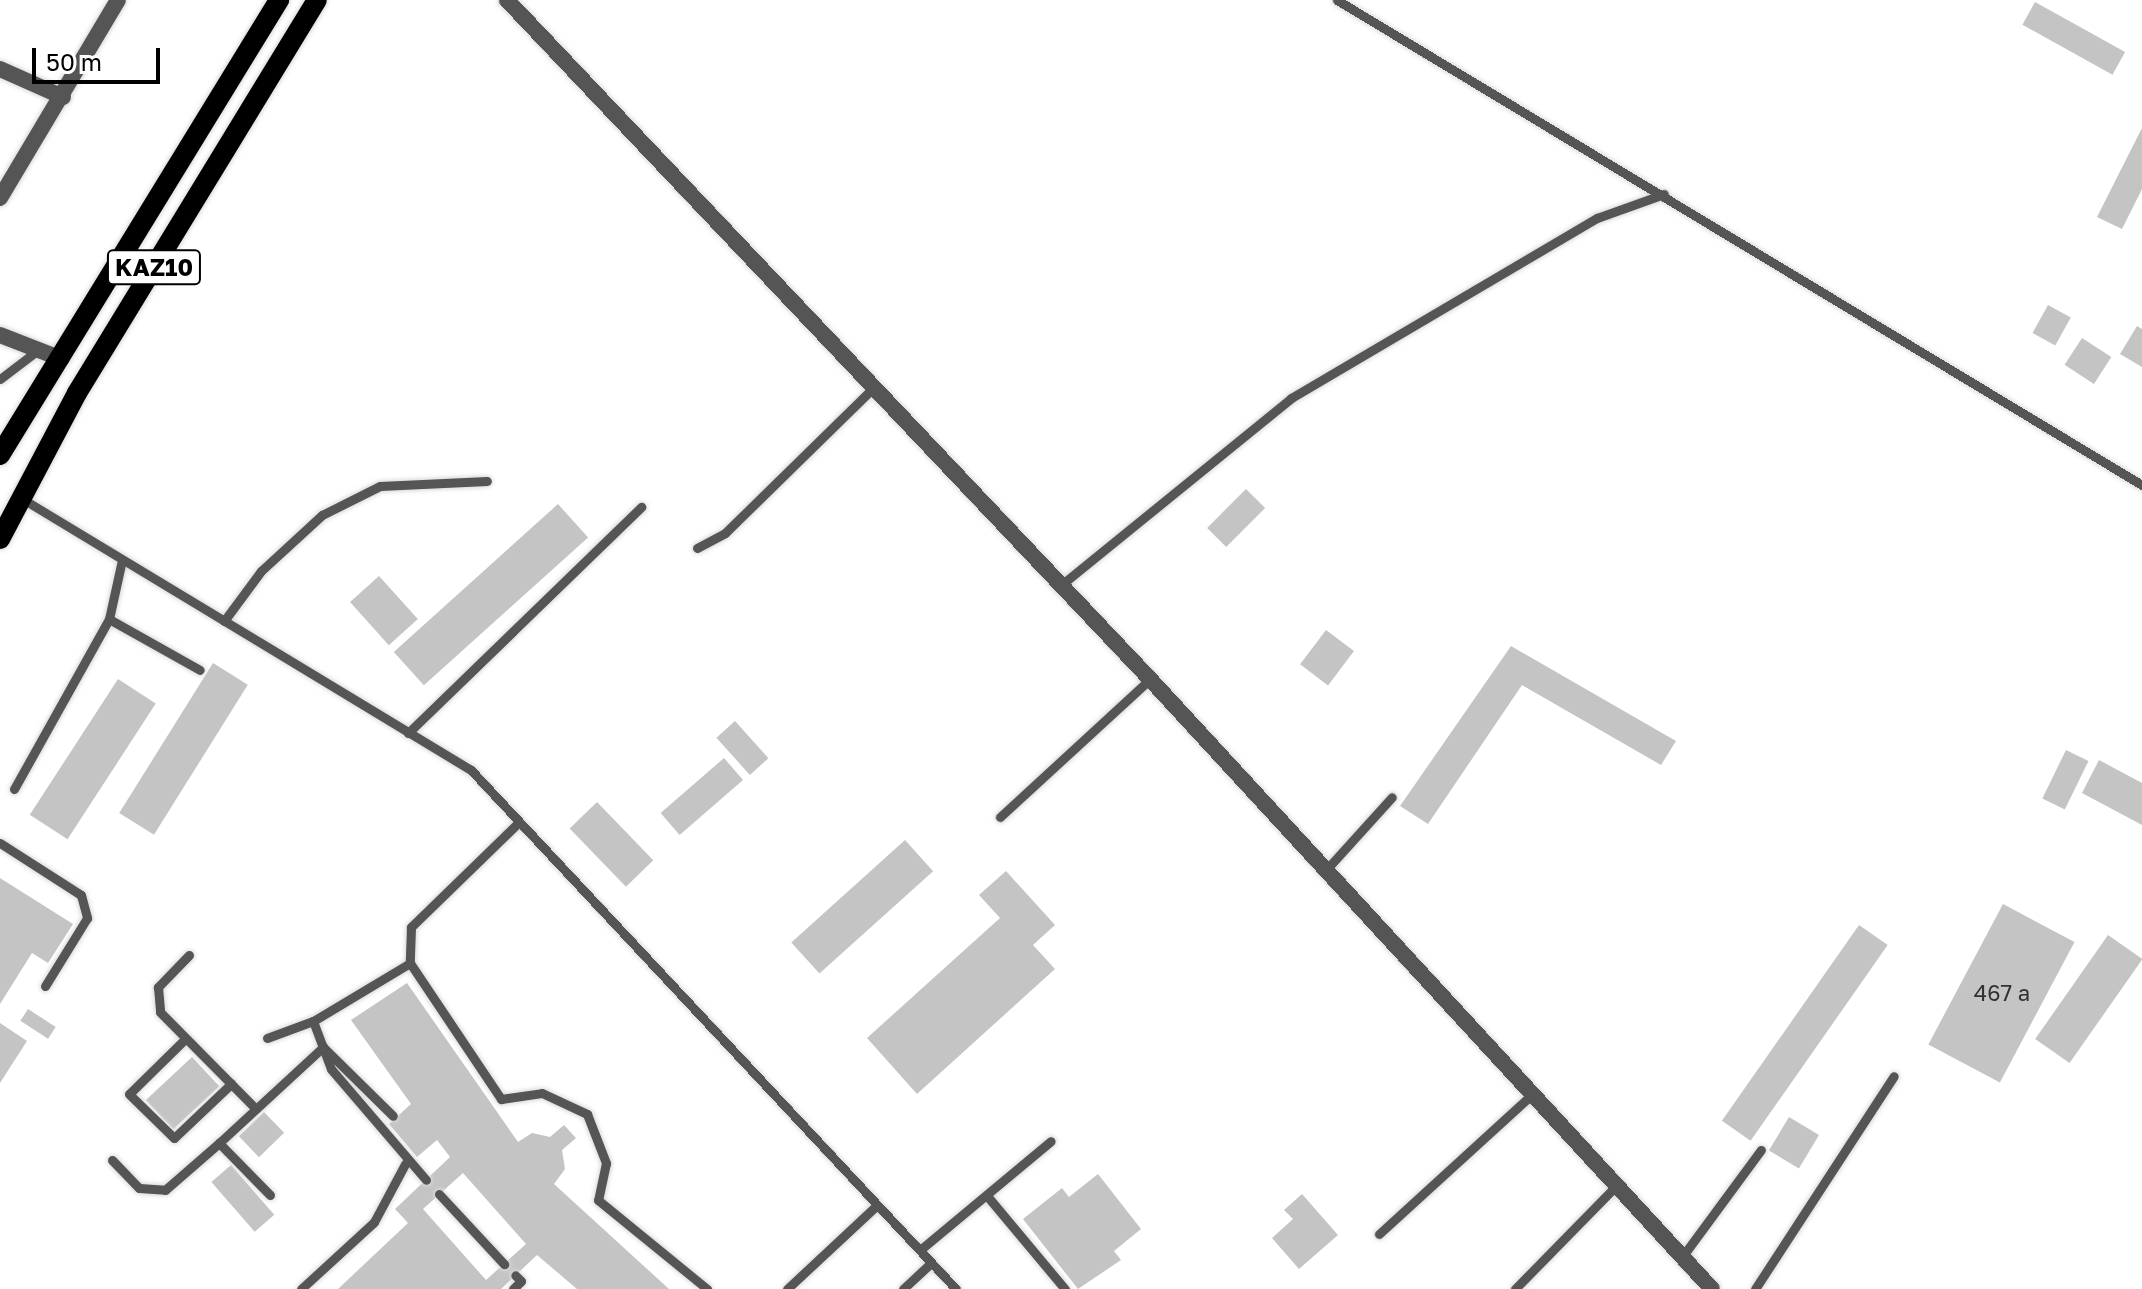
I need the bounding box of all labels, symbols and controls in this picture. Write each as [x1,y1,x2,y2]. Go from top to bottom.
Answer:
scale bar [36,32,164,82]
text: 50 m [46,47,102,76]
road number: KAZ10 [106,247,202,287]
house number: 467 а [1974,980,2030,1006]

